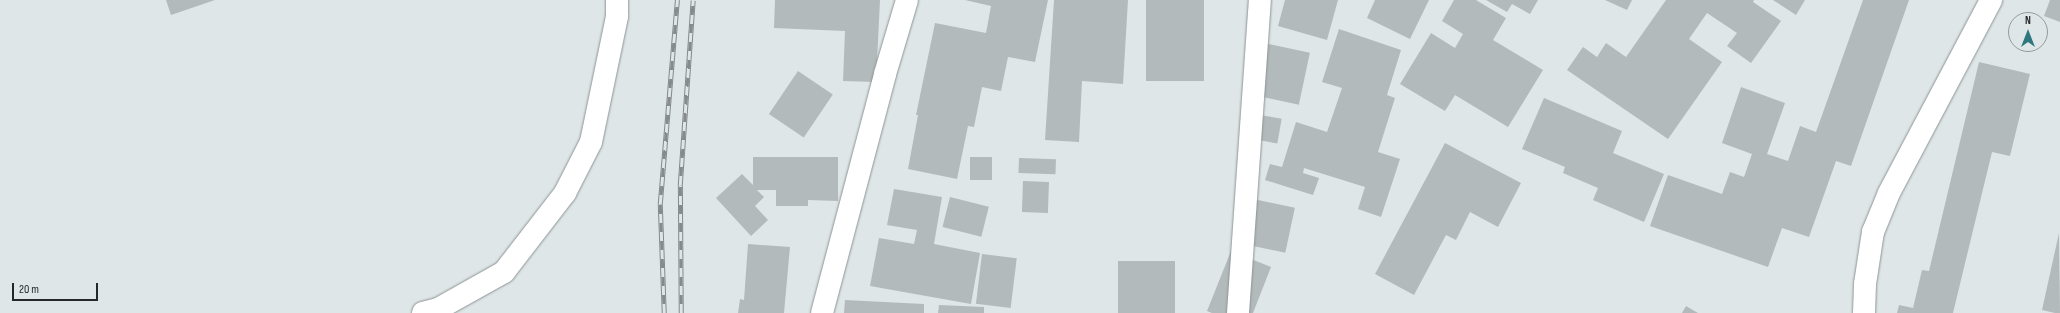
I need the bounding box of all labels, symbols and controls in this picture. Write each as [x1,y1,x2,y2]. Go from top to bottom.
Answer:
north arrow [2008,12,2048,52]
text: N [2025,14,2031,27]
scale bar [14,275,100,301]
text: 20 m [19,282,39,297]

